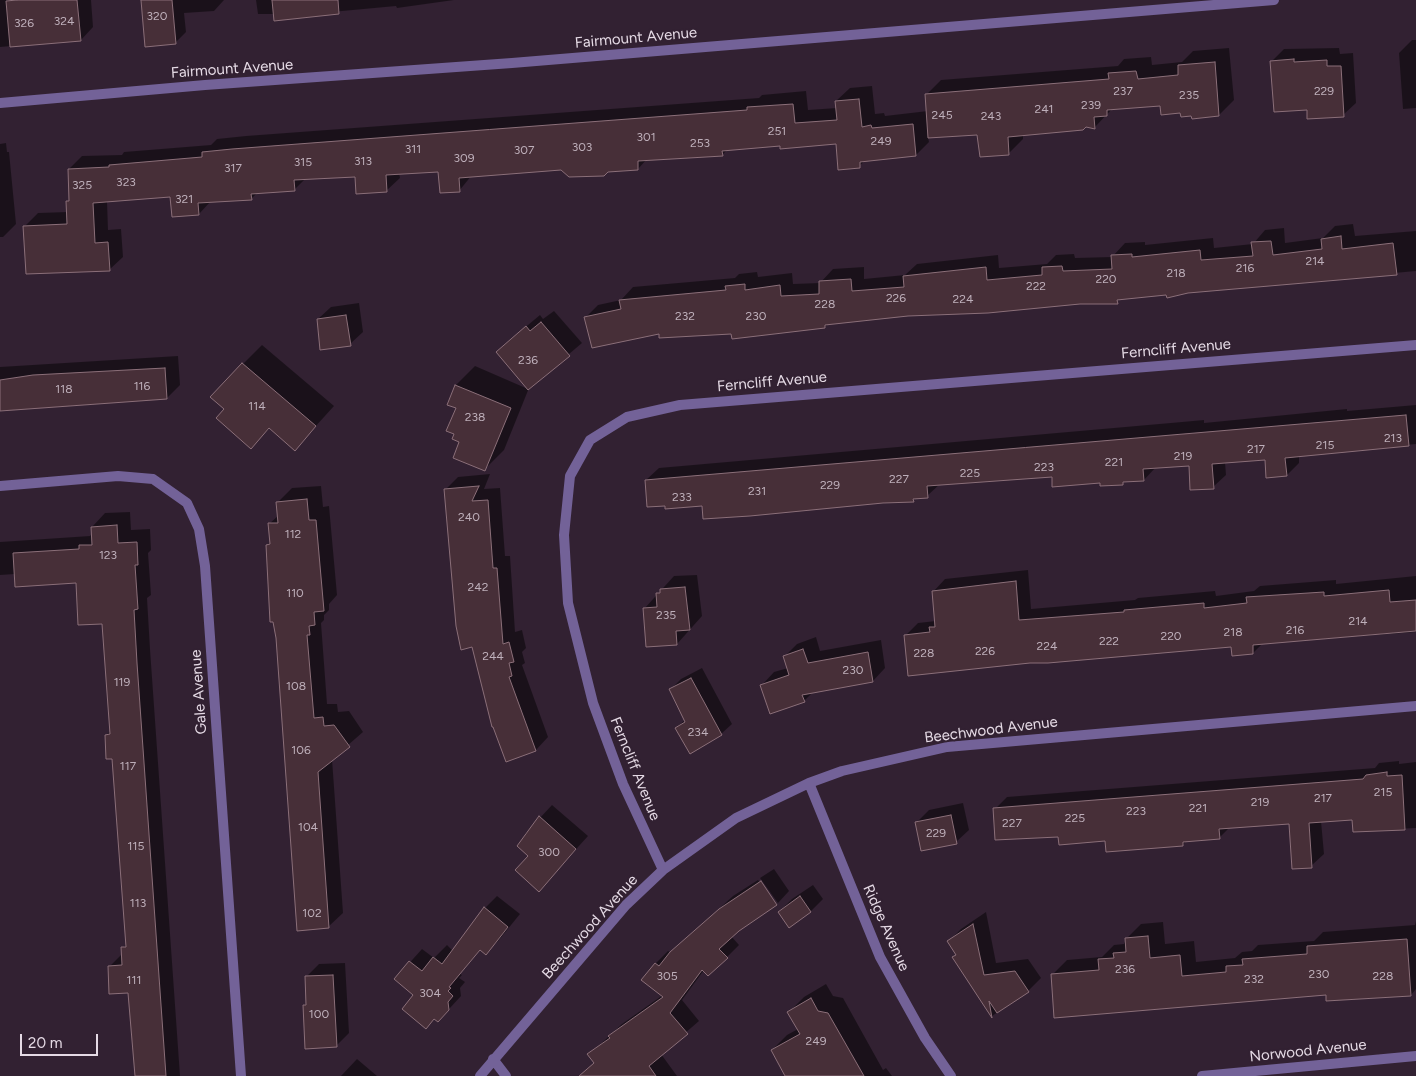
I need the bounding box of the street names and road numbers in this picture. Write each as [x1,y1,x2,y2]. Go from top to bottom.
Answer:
street label: Fairmount Avenue [574,24,698,52]
street label: Fairmount Avenue [170,56,294,82]
street label: Ferncliff Avenue [1120,335,1232,363]
street label: Ferncliff Avenue [716,368,828,396]
street label: Gale Avenue [187,649,211,735]
street label: Beechwood Avenue [923,713,1059,747]
street label: Ferncliff Avenue [606,715,664,823]
street label: Beechwood Avenue [538,871,642,983]
street label: Ridge Avenue [859,882,913,974]
street label: Norwood Avenue [1249,1036,1367,1066]

